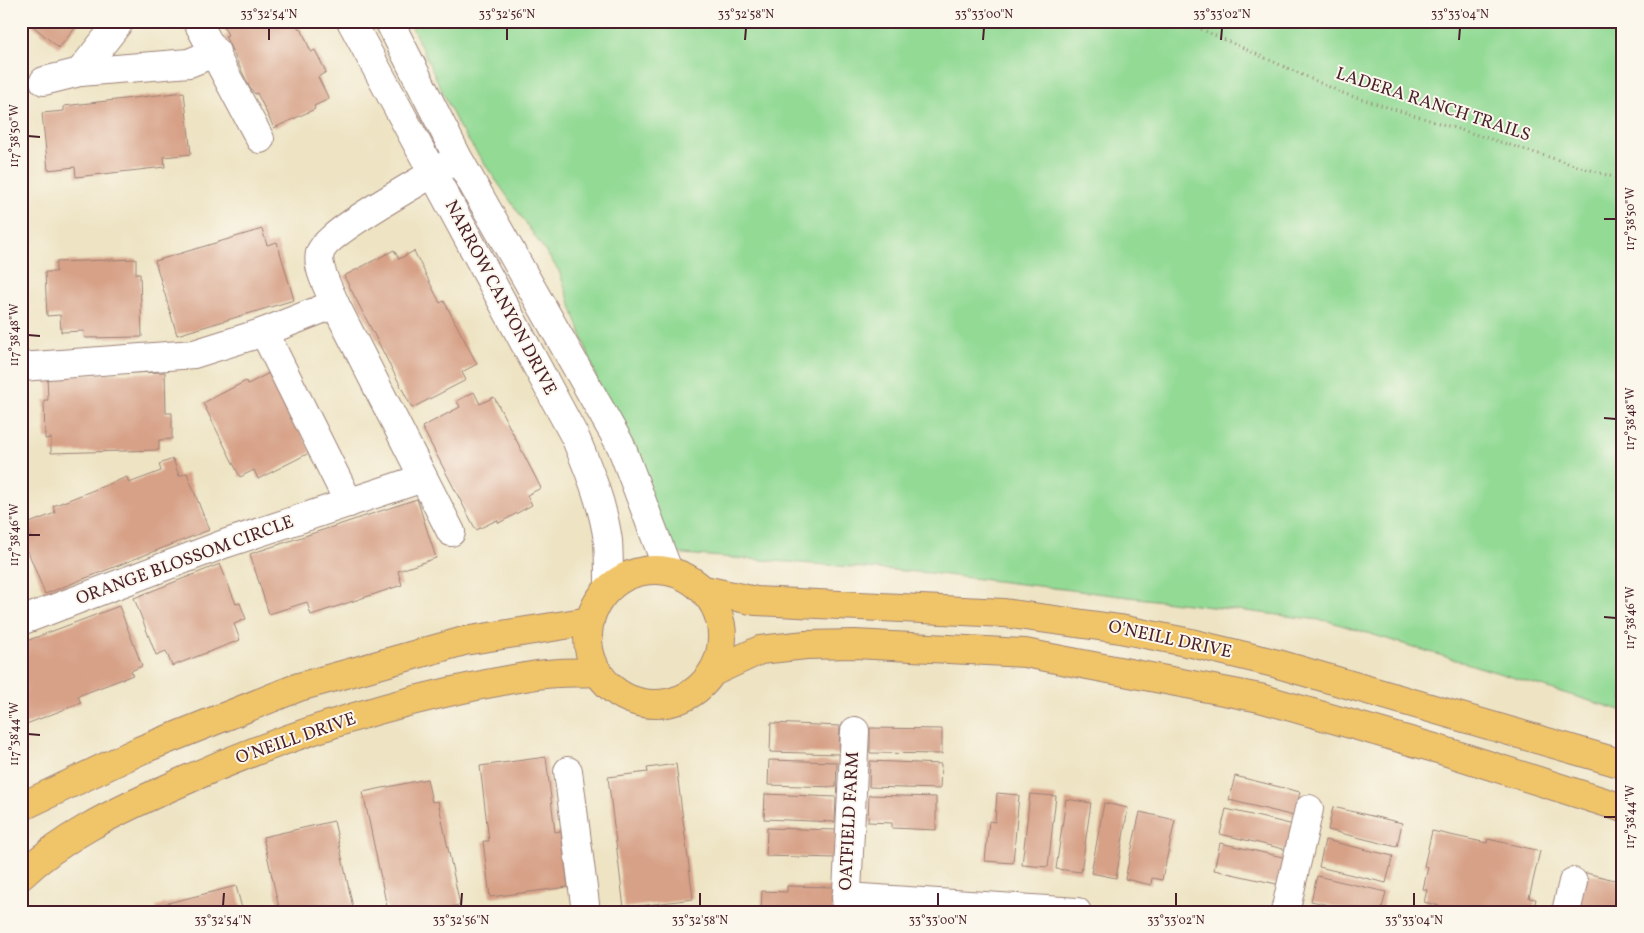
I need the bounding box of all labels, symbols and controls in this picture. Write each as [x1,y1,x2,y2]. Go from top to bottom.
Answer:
text: 33°32'54"N [240,7,298,23]
text: 33°32'56"N [479,7,535,23]
text: 33°32'58"N [718,7,774,23]
text: 33°33'00"N [955,7,1013,23]
text: 33°33'02"N [1193,7,1251,23]
text: 33°33'04"N [1431,7,1489,23]
street label: LADERA RANCH TRAILS [1332,62,1534,148]
text: 117°38'50"W [7,104,23,168]
text: 117°38'50"W [1623,187,1639,251]
street label: NARROW CANYON DRIVE [438,196,562,400]
text: 117°38'48"W [7,303,23,367]
text: 117°38'48"W [1623,387,1639,451]
text: 117°38'46"W [7,503,23,567]
street label: ORANGE BLOSSOM CIRCLE [73,510,298,612]
text: 117°38'46"W [1623,586,1639,650]
street label: O'NEILL DRIVE [1106,615,1234,665]
text: 117°38'44"W [7,702,23,766]
street label: O'NEILL DRIVE [233,707,360,771]
street label: OATFIELD FARM [834,751,866,891]
text: 117°38'44"W [1623,785,1639,849]
text: 33°32'54"N [194,913,252,929]
text: 33°32'56"N [433,913,489,929]
text: 33°32'58"N [672,913,728,929]
text: 33°33'00"N [909,913,967,929]
text: 33°33'02"N [1147,913,1205,929]
text: 33°33'04"N [1385,913,1443,929]

